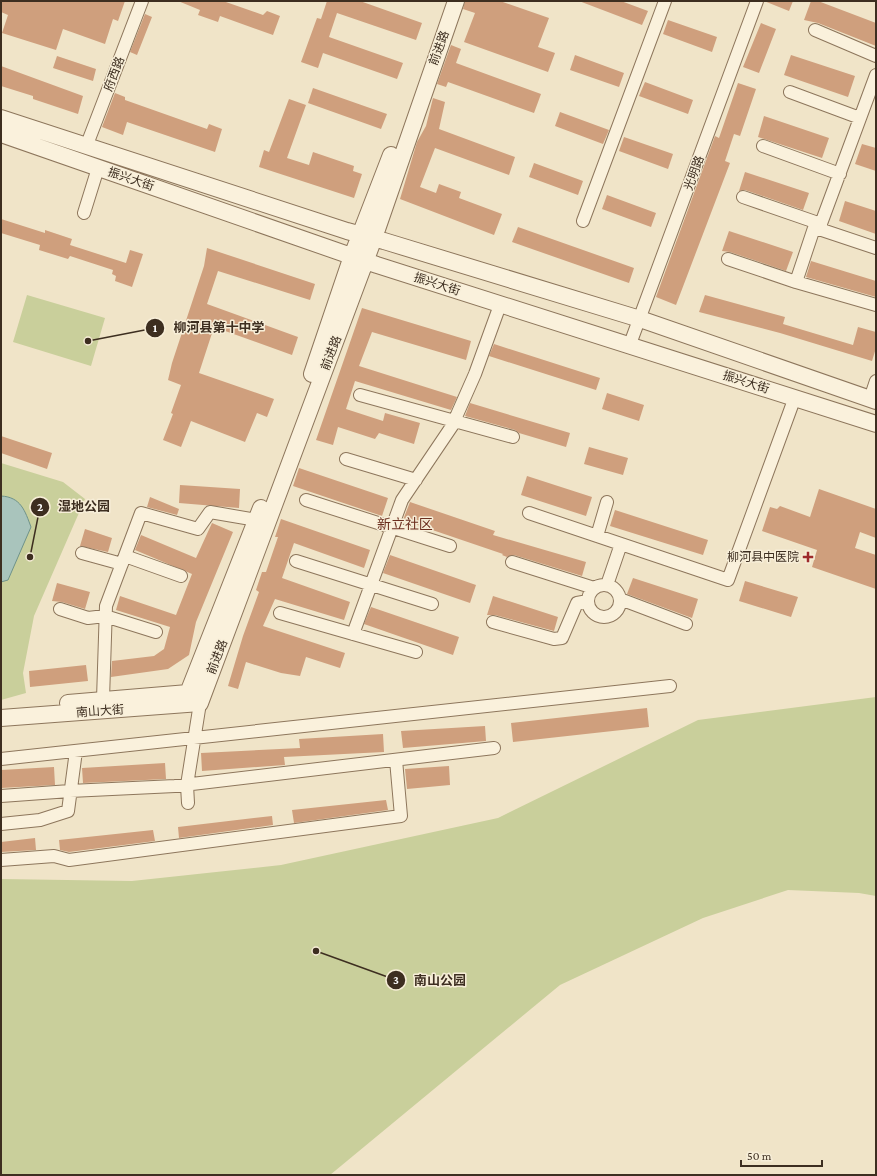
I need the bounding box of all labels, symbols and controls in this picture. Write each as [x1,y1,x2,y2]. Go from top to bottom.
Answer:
street label: 前进路 [426,29,452,67]
street label: 府西路 [101,55,127,93]
street label: 光明路 [681,154,707,192]
street label: 振兴大街 [106,165,156,193]
street label: 振兴大街 [412,270,462,298]
callout: 柳河县第十中学 [145,315,272,340]
text: 柳河县第十中学 [173,320,265,335]
text: 1 [153,321,158,335]
street label: 前进路 [318,334,344,372]
street label: 振兴大街 [721,368,771,396]
callout: 湿地公园 [30,494,118,519]
text: 湿地公园 [58,499,110,514]
text: 2 [37,500,43,514]
district label: 新立社区 [377,516,433,532]
place label: 柳河县中医院 [727,550,799,564]
marker: 柳河县中医院 [802,551,814,563]
street label: 前进路 [204,638,230,676]
street label: 南山大街 [76,702,124,720]
callout: 南山公园 [386,968,474,993]
text: 3 [393,973,399,987]
text: 南山公园 [414,973,466,988]
scale bar [741,1142,822,1168]
text: 50 m [747,1149,772,1163]

